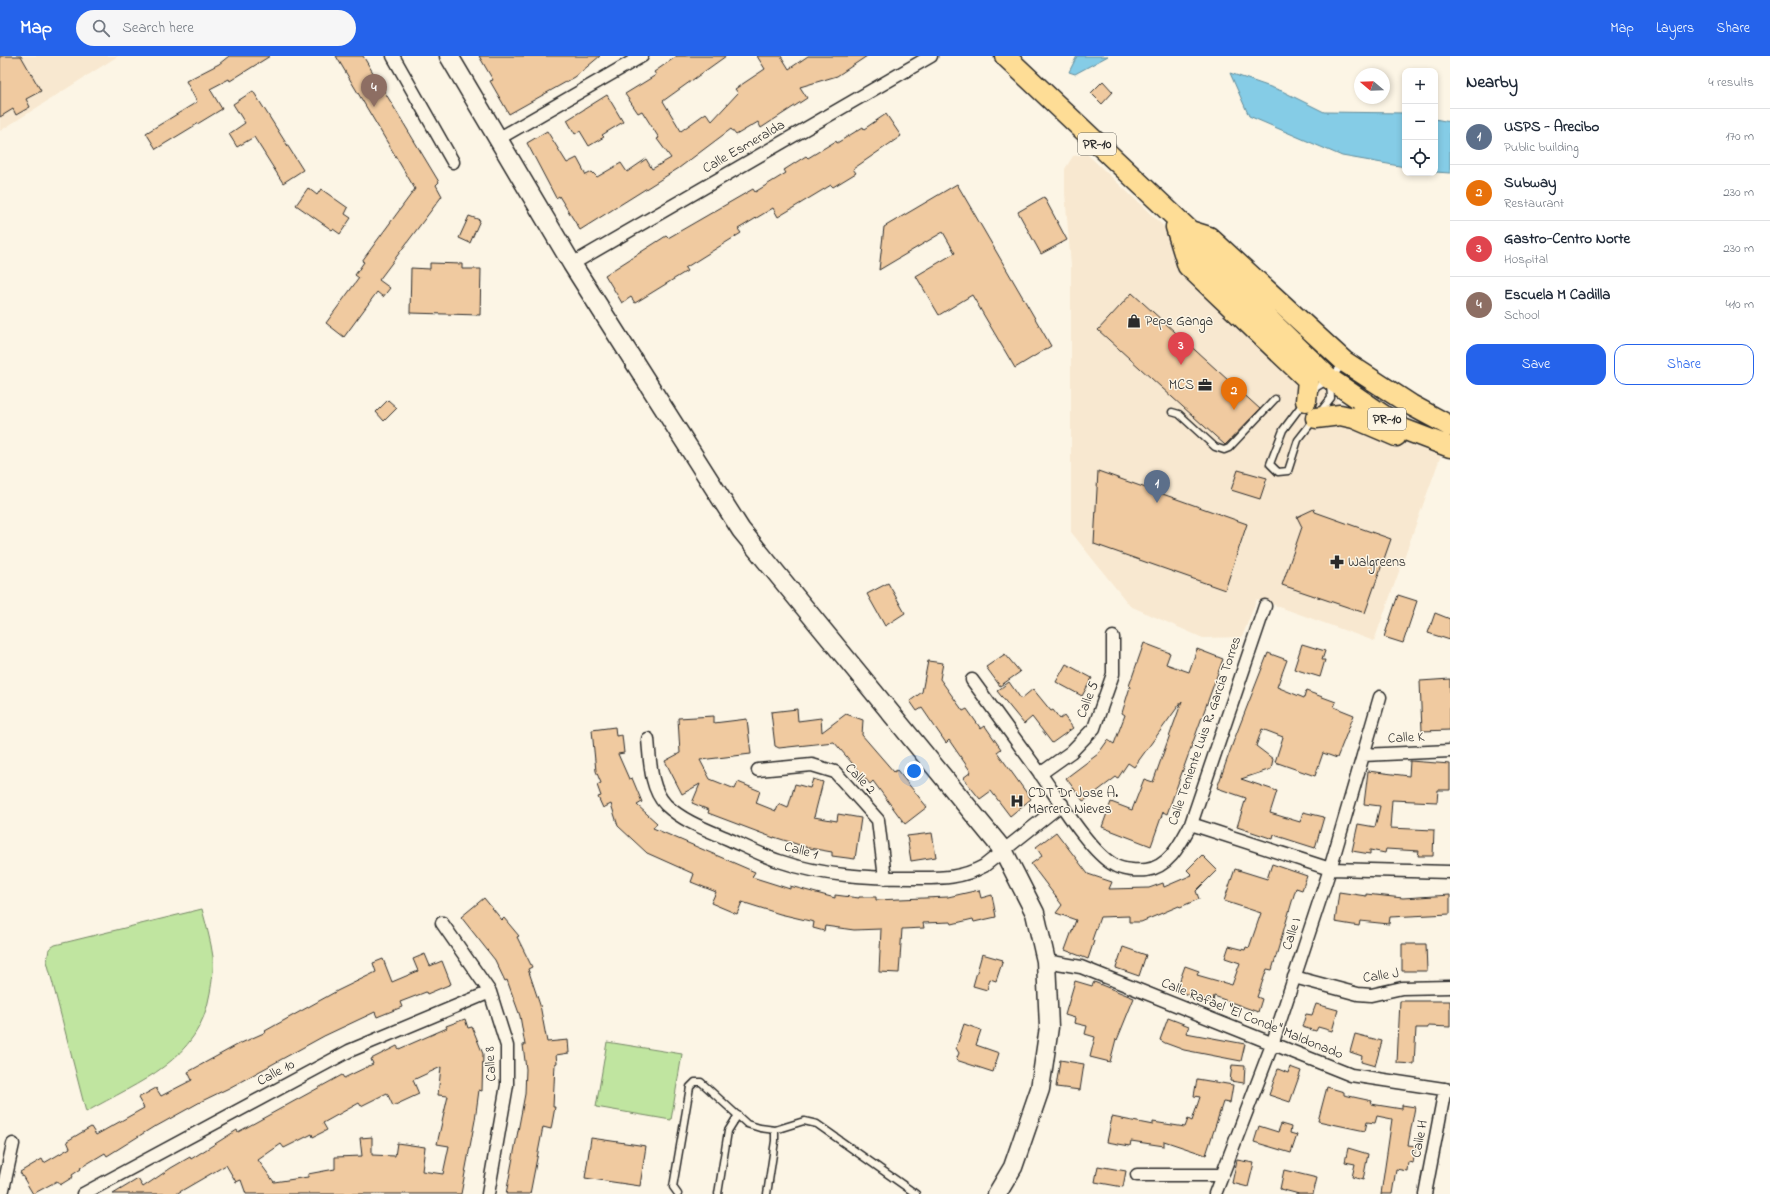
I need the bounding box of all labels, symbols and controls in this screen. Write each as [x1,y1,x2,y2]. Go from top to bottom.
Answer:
search box [76,10,356,46]
text: Map [20,15,52,42]
icon: search [90,17,112,39]
text: Search here [122,17,194,39]
text: Map [1610,18,1634,39]
text: Layers [1656,18,1694,39]
text: Share [1716,18,1750,39]
north arrow [1354,68,1390,104]
map controls [1402,68,1438,176]
button: + [1402,68,1438,104]
text: Nearby [1466,70,1518,95]
text: 4 results [1708,73,1754,92]
pin: 4 [361,74,387,107]
button: − [1402,104,1438,140]
street label: Calle Esmeralda [699,115,789,179]
text: USPS - Arecibo [1504,116,1599,138]
text: 1 [1477,127,1481,146]
text: 170 m [1726,127,1754,146]
road number: PR-10 [1078,133,1116,155]
text: Public building [1504,138,1579,157]
button: locate [1402,140,1438,176]
text: Subway [1504,172,1556,194]
text: 2 [1476,183,1482,202]
text: 230 m [1723,183,1754,202]
text: Restaurant [1504,194,1564,213]
text: Gastro-Centro Norte [1504,228,1630,250]
text: 3 [1476,239,1482,258]
text: 230 m [1723,239,1754,258]
text: Hospital [1504,250,1548,269]
text: Escuela M Cadilla [1504,284,1610,306]
text: 4 [1476,295,1482,314]
text: 410 m [1726,295,1754,314]
text: School [1504,306,1540,325]
place label: Pepe Ganga [1145,311,1213,333]
shop icon: Pepe Ganga [1126,313,1142,329]
pin: 3 [1168,332,1194,365]
button: Save [1466,344,1606,385]
button: Share [1614,344,1754,385]
place label: MCS [1169,375,1194,396]
office icon: MCS [1197,377,1213,393]
pin: 2 [1221,377,1247,410]
road number: PR-10 [1368,408,1406,430]
pin: 1 [1144,470,1170,503]
place label: Walgreens [1348,552,1406,574]
pharmacy icon: Walgreens [1329,554,1345,570]
street label: Calle Teniente Luis R. García Torres [1163,634,1247,828]
street label: Calle 5 [1071,679,1105,721]
street label: Calle K [1387,727,1425,749]
street label: Calle 2 [840,759,880,800]
your location [904,761,924,781]
place label: CDT Dr Jose A. Marrero Nieves [1028,783,1118,820]
hospital icon: CDT Dr Jose A. Marrero Nieves [1009,793,1025,809]
street label: Calle 1 [782,836,821,866]
street label: Calle I [1277,915,1307,953]
street label: Calle J [1361,963,1401,989]
street label: Calle Rafael "El Conde" Maldonado [1158,973,1346,1065]
street label: Calle 8 [480,1046,502,1082]
street label: Calle 10 [253,1054,299,1092]
street label: Calle H [1406,1118,1434,1160]

